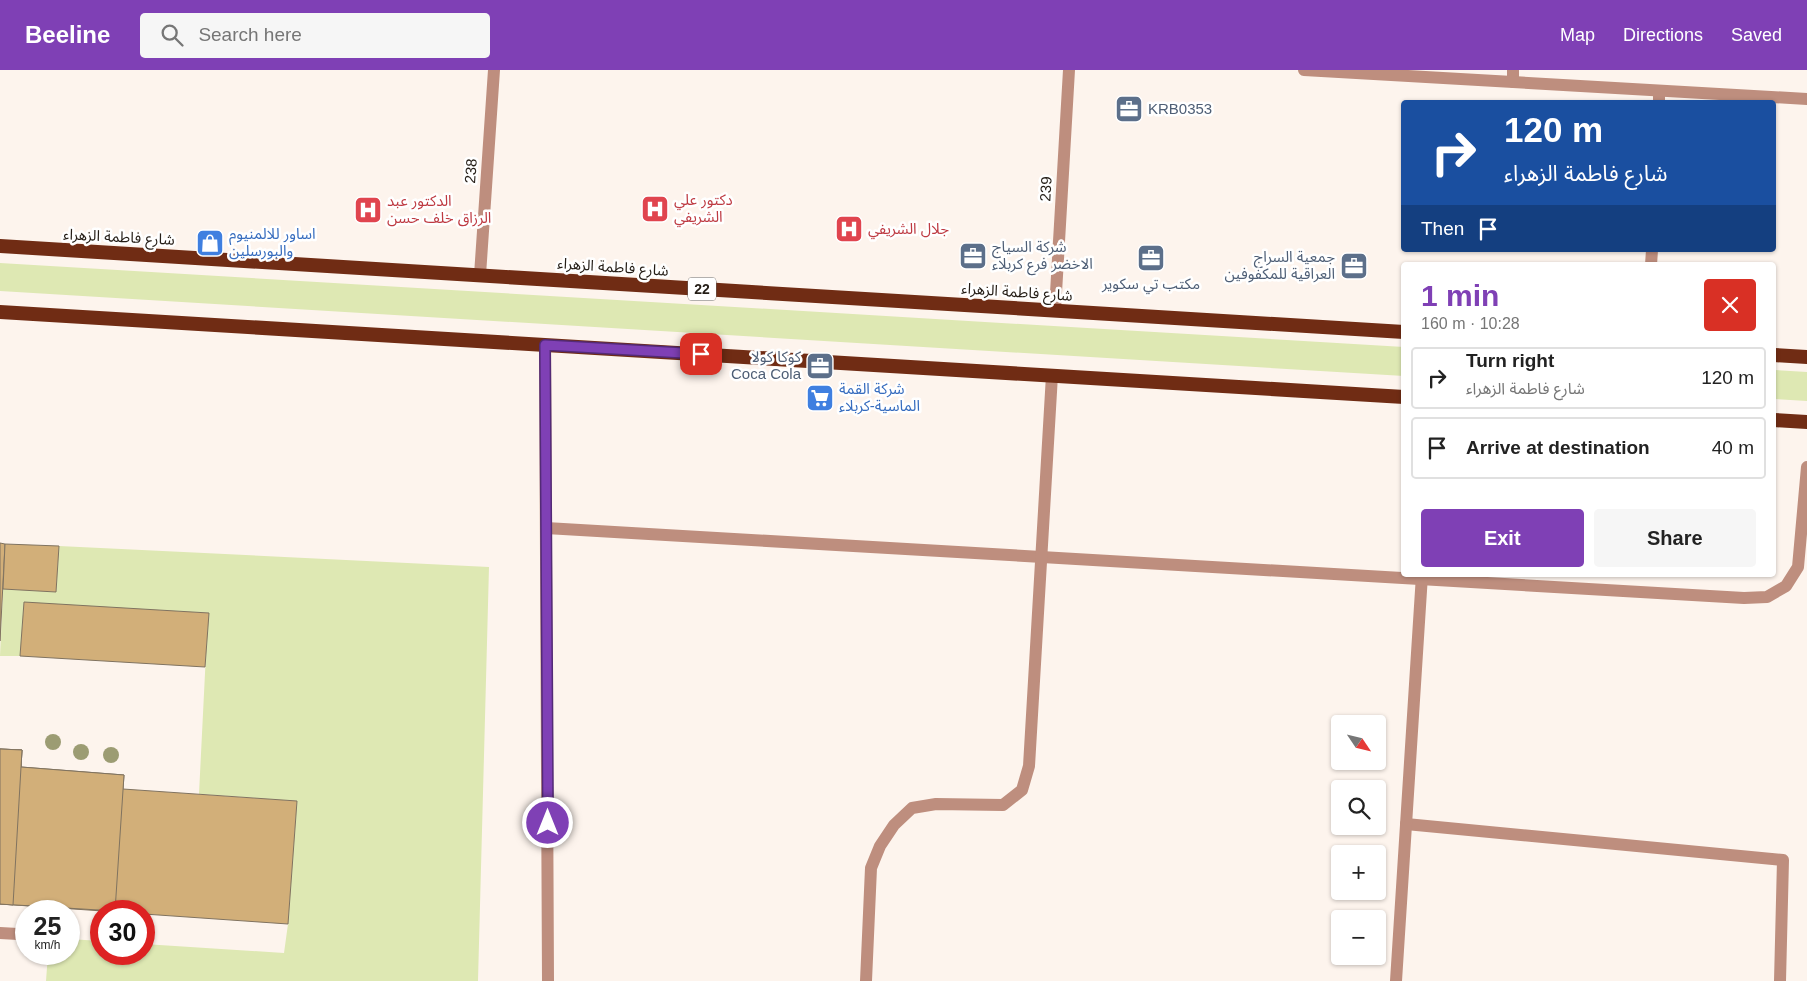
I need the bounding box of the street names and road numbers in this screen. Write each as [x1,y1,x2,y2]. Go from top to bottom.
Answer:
street label: 238 [461,158,480,184]
street label: 239 [1036,176,1055,202]
street label: شارع فاطمة الزهراء [63,225,175,252]
street label: شارع فاطمة الزهراء [557,254,669,283]
road number: 22 [688,278,716,300]
street label: شارع فاطمة الزهراء [961,279,1073,308]

